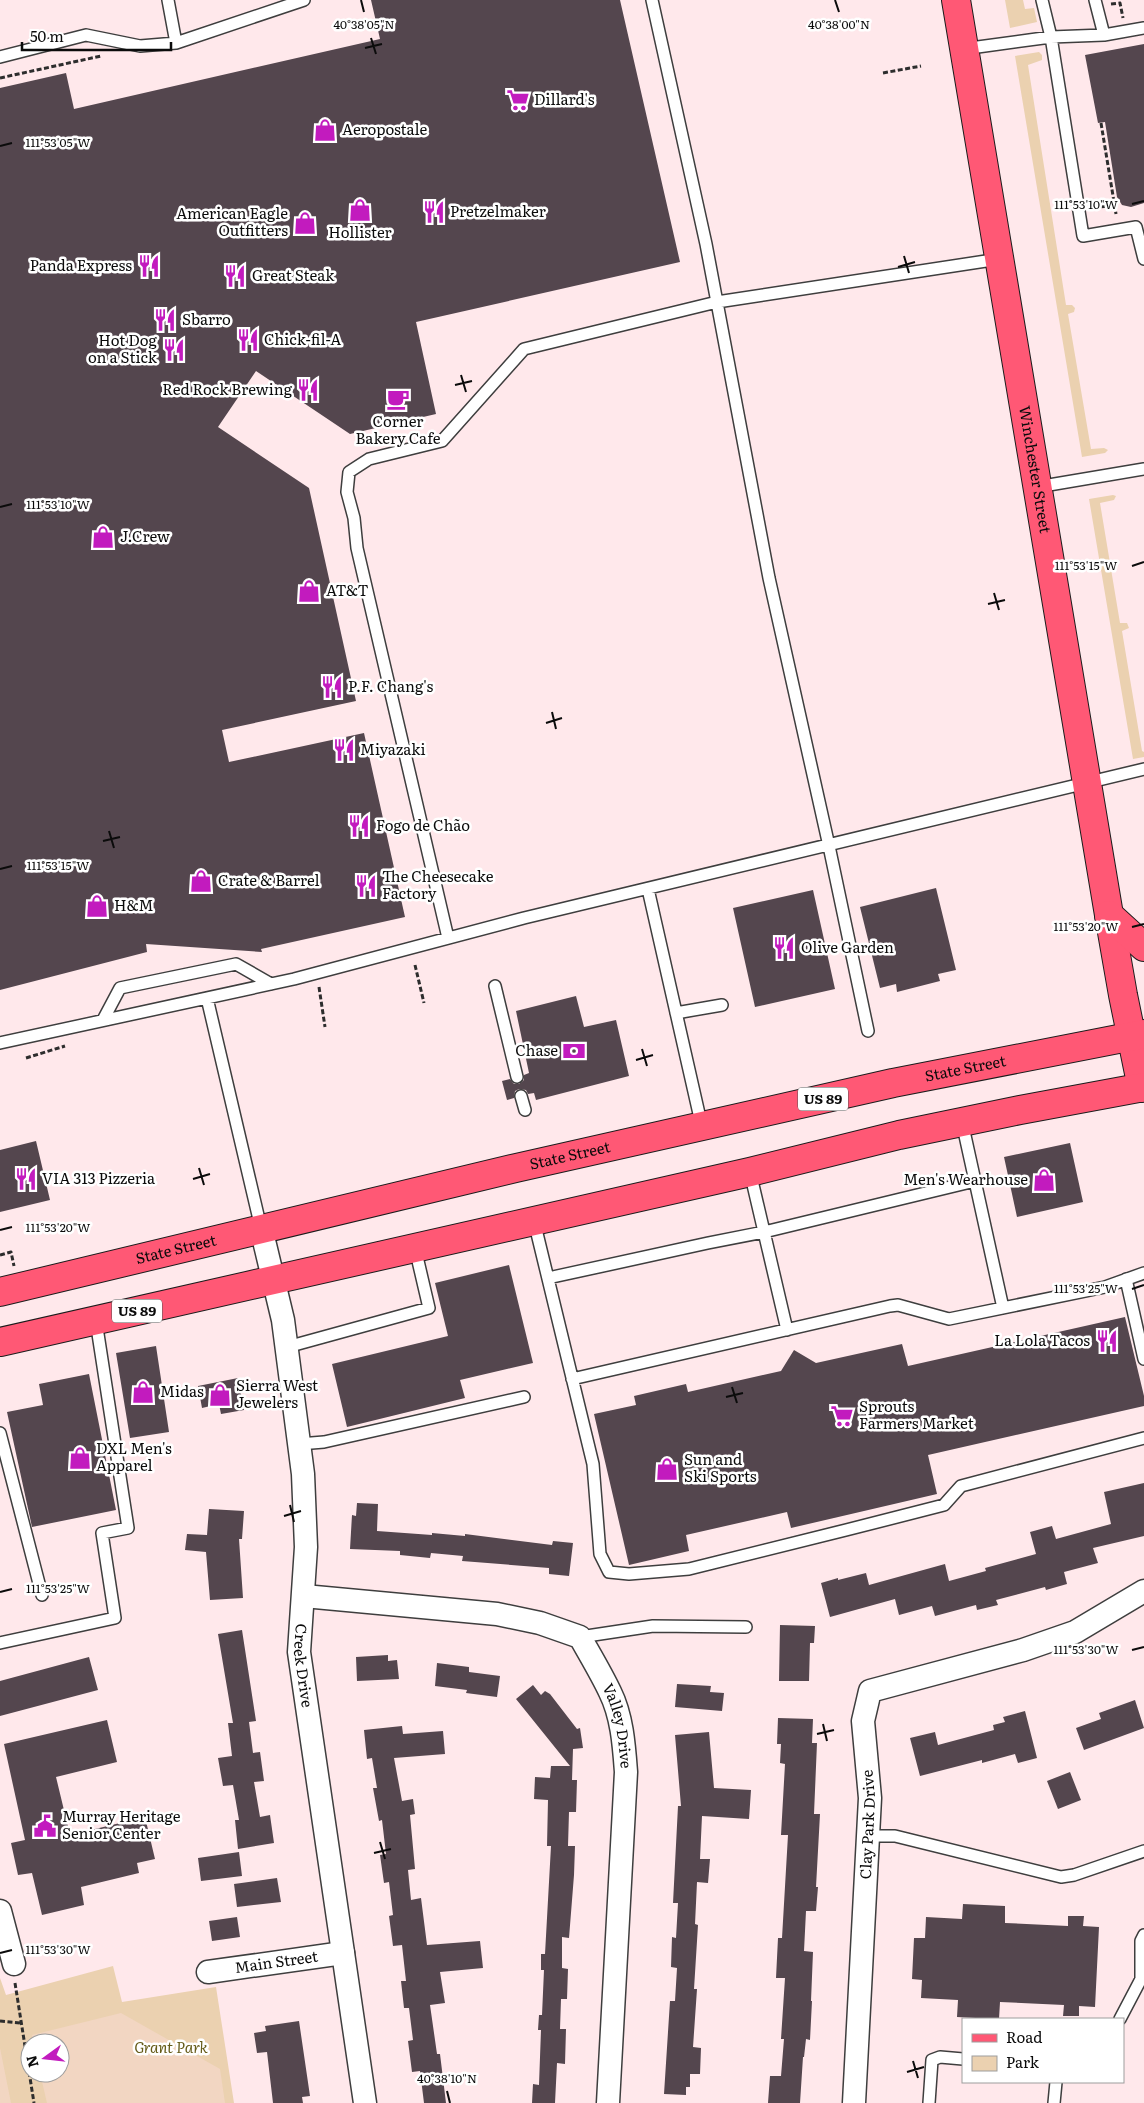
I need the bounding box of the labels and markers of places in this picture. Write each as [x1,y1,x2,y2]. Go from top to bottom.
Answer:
supermarket icon: Dillard's [505,87,531,113]
place label: Dillard's [534,87,595,110]
shop icon: Aeropostale [312,117,338,143]
place label: Aeropostale [342,117,427,140]
shop icon: Hollister [347,197,373,223]
restaurant icon: Pretzelmaker [421,199,447,225]
place label: Pretzelmaker [450,199,546,222]
place label: American Eagle Outfitters [176,201,288,241]
shop icon: American Eagle Outfitters [292,210,318,236]
place label: Hollister [328,220,392,243]
place label: Panda Express [30,253,132,276]
restaurant icon: Panda Express [136,253,162,279]
restaurant icon: Great Steak [222,263,248,289]
place label: Great Steak [252,263,335,286]
restaurant icon: Sbarro [152,307,178,333]
place label: Sbarro [182,307,231,330]
restaurant icon: Chick-fil-A [235,327,261,353]
place label: Chick-fil-A [264,327,341,350]
place label: Hot Dog on a Stick [88,328,158,368]
restaurant icon: Hot Dog on a Stick [161,337,187,363]
place label: Red Rock Brewing [162,377,293,400]
restaurant icon: Red Rock Brewing [295,377,321,403]
cafe icon: Corner Bakery Cafe [385,386,411,412]
place label: Corner Bakery Cafe [355,409,441,449]
shop icon: J.Crew [90,524,116,550]
place label: J.Crew [120,524,170,547]
shop icon: AT&T [296,578,322,604]
place label: AT&T [326,578,369,601]
restaurant icon: P.F. Chang's [319,674,345,700]
place label: P.F. Chang's [348,674,433,697]
restaurant icon: Miyazaki [331,737,357,763]
place label: Miyazaki [360,737,425,760]
restaurant icon: Fogo de Chão [346,813,372,839]
place label: Fogo de Chão [376,813,470,836]
place label: The Cheesecake Factory [382,864,494,904]
shop icon: Crate & Barrel [188,868,214,894]
place label: Crate & Barrel [218,868,320,891]
restaurant icon: The Cheesecake Factory [353,873,379,899]
shop icon: H&M [84,893,110,919]
place label: H&M [114,893,153,916]
restaurant icon: Olive Garden [771,935,797,961]
place label: Olive Garden [801,935,894,958]
place label: Chase [515,1038,558,1061]
bank icon: Chase [561,1038,587,1064]
restaurant icon: VIA 313 Pizzeria [13,1166,39,1192]
place label: VIA 313 Pizzeria [42,1166,156,1189]
place label: Men's Wearhouse [903,1167,1028,1190]
shop icon: Men's Wearhouse [1031,1167,1057,1193]
place label: La Lola Tacos [994,1328,1090,1351]
restaurant icon: La Lola Tacos [1094,1328,1120,1354]
place label: Sierra West Jewelers [236,1373,318,1413]
shop icon: Midas [130,1379,156,1405]
place label: Midas [160,1379,204,1402]
shop icon: Sierra West Jewelers [207,1382,233,1408]
place label: Sprouts Farmers Market [859,1394,974,1434]
supermarket icon: Sprouts Farmers Market [829,1403,855,1429]
place label: DXL Men's Apparel [96,1436,172,1476]
shop icon: DXL Men's Apparel [67,1445,93,1471]
place label: Sun and Ski Sports [684,1447,757,1487]
shop icon: Sun and Ski Sports [654,1456,680,1482]
place label: Murray Heritage Senior Center [62,1804,181,1844]
public building icon: Murray Heritage Senior Center [32,1813,58,1839]

